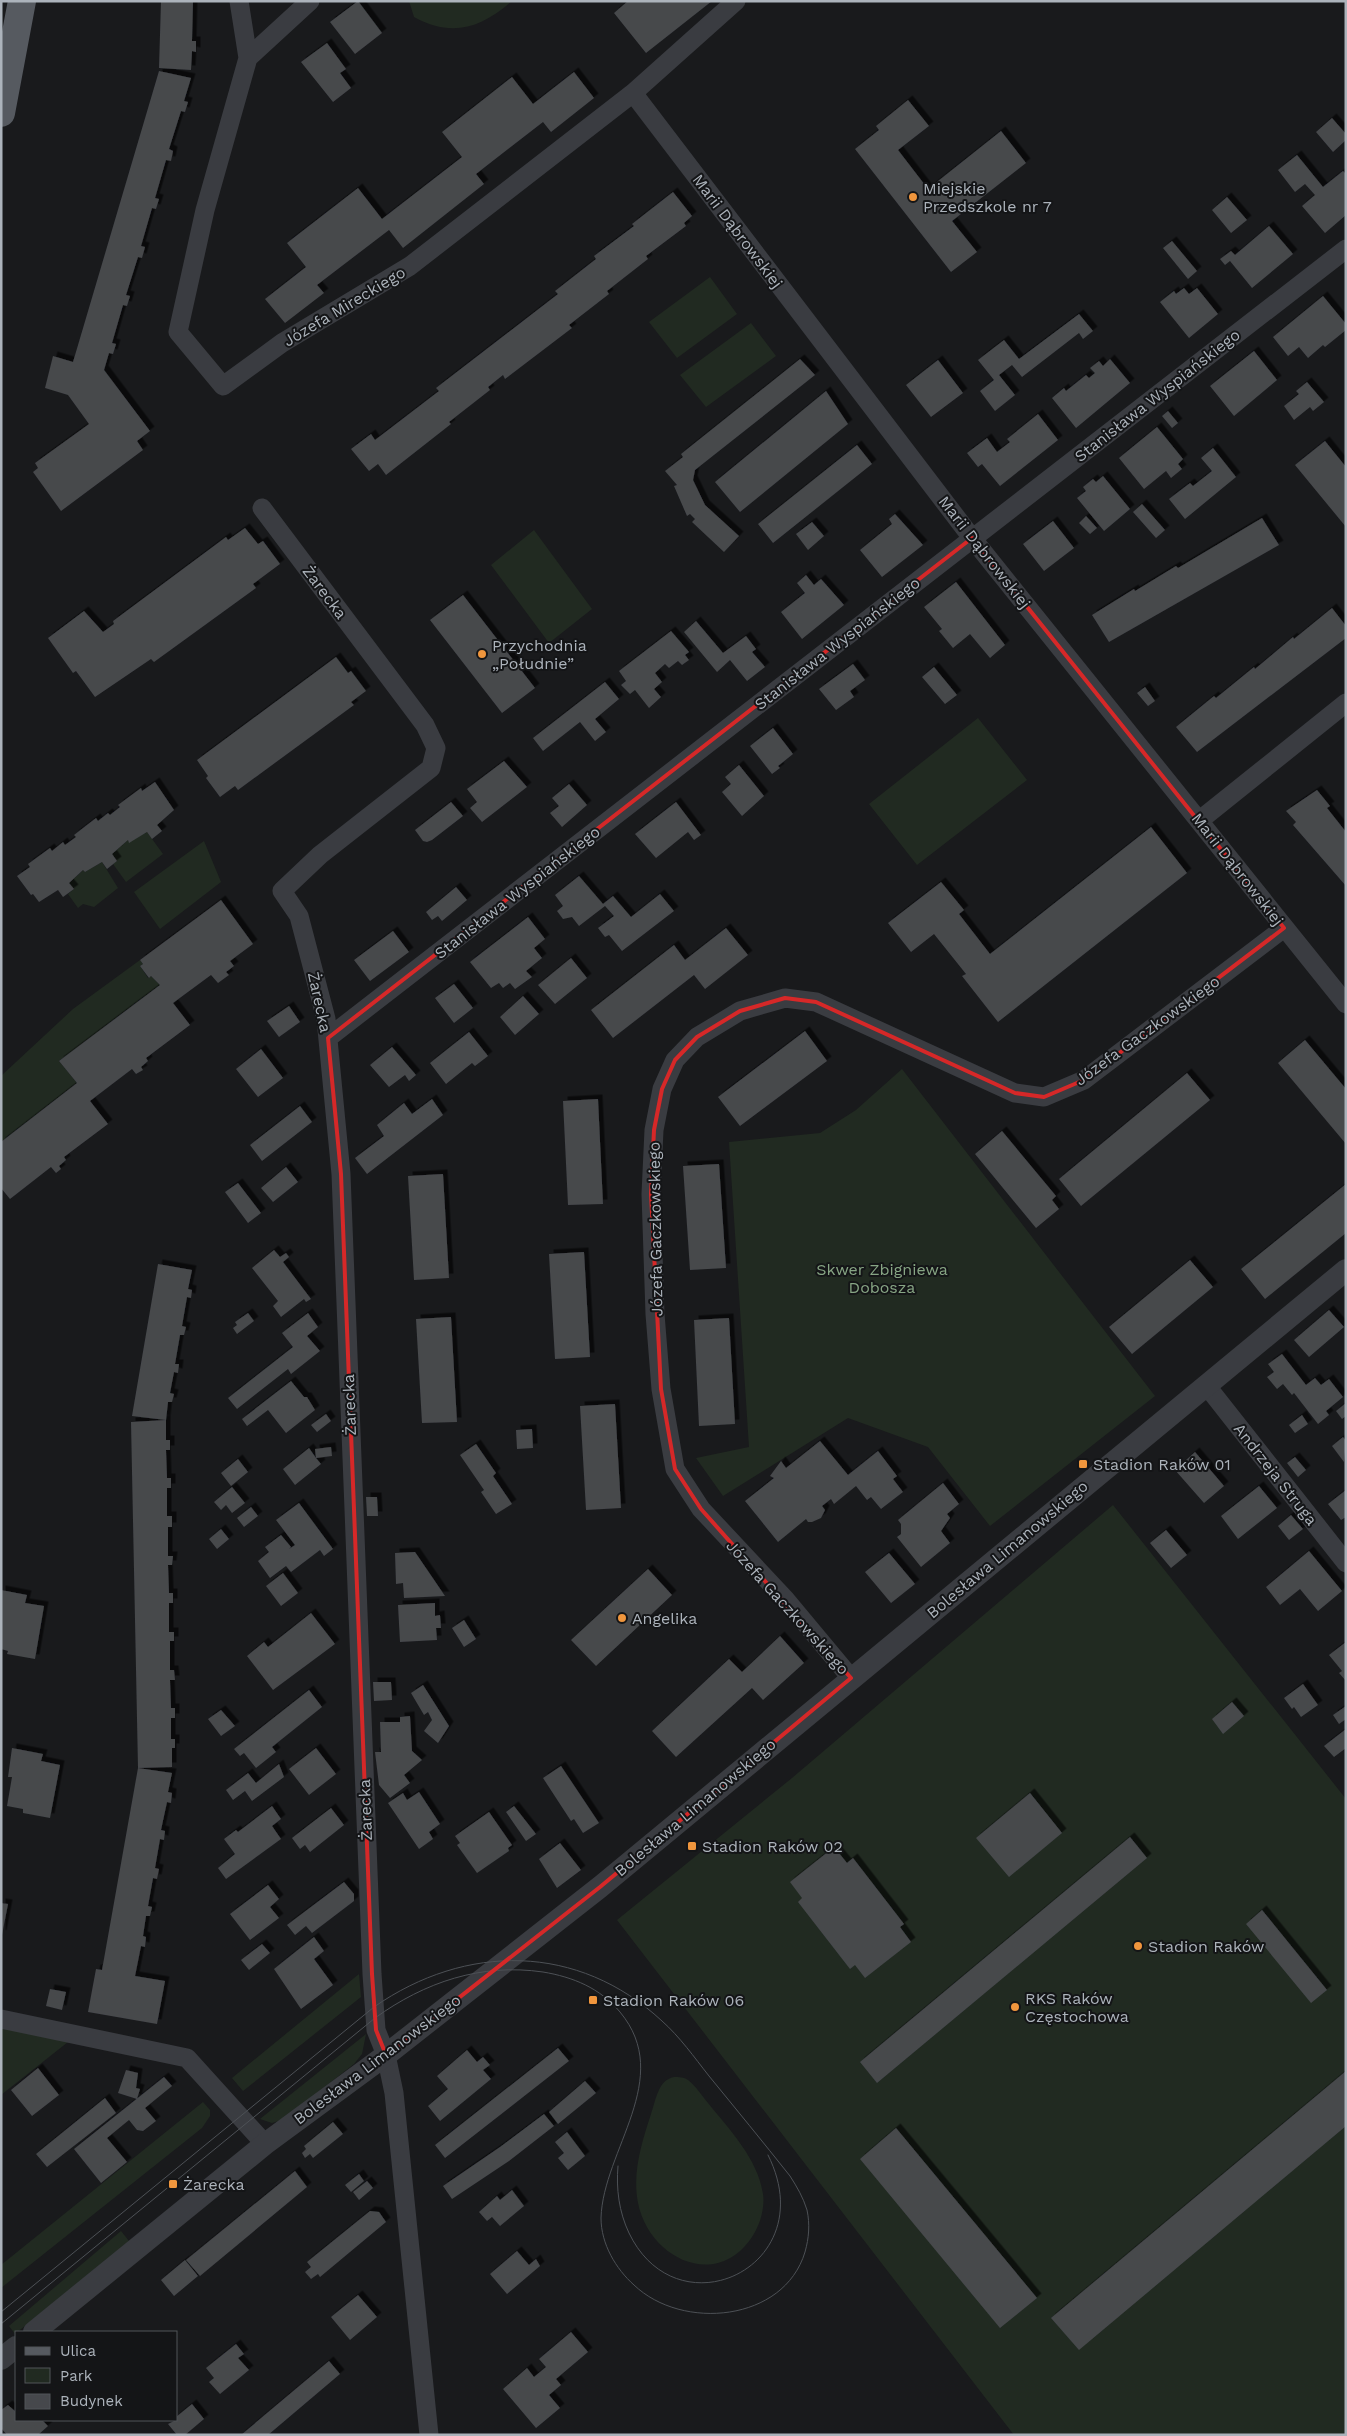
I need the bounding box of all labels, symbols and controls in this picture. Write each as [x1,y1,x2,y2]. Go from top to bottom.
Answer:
street label: Marii Dąbrowskiej [689,171,787,292]
place label: Miejskie Przedszkole nr 7 [923,179,1052,216]
marker: Miejskie Przedszkole nr 7 [907,191,919,203]
street label: Józefa Mireckiego [280,262,409,350]
street label: Stanisława Wyspiańskiego [1071,325,1244,466]
street label: Marii Dąbrowskiej [935,492,1035,612]
street label: Żarecka [298,562,351,623]
street label: Stanisława Wyspiańskiego [751,573,924,714]
place label: Przychodnia „Południe” [492,636,587,673]
marker: Przychodnia „Południe” [476,648,488,660]
street label: Marii Dąbrowskiej [1188,809,1288,929]
street label: Stanisława Wyspiańskiego [431,822,604,963]
street label: Żarecka [304,970,335,1034]
street label: Józefa Gaczkowskiego [1071,971,1223,1089]
street label: Józefa Gaczkowskiego [644,1142,667,1316]
park label: Skwer Zbigniewa Dobosza [816,1260,948,1297]
street label: Żarecka [339,1374,360,1436]
street label: Andrzeja Struga [1230,1420,1321,1529]
place label: Stadion Raków 01 [1093,1455,1231,1474]
marker: Stadion Raków 01 [1077,1458,1089,1470]
street label: Bolesława Limanowskiego [923,1476,1092,1622]
street label: Józefa Gaczkowskiego [722,1536,853,1679]
place label: Angelika [632,1609,697,1628]
marker: Angelika [616,1612,628,1624]
street label: Bolesława Limanowskiego [611,1734,780,1880]
street label: Żarecka [355,1779,376,1841]
place label: Stadion Raków 02 [702,1837,843,1856]
marker: Stadion Raków 02 [686,1840,698,1852]
place label: Stadion Raków [1148,1937,1264,1956]
marker: Stadion Raków [1132,1940,1144,1952]
place label: RKS Raków Częstochowa [1025,1989,1129,2026]
street label: Bolesława Limanowskiego [290,1990,465,2129]
place label: Stadion Raków 06 [603,1991,744,2010]
marker: Stadion Raków 06 [587,1994,599,2006]
marker: RKS Raków Częstochowa [1009,2001,1021,2013]
place label: Żarecka [183,2175,245,2194]
marker: Żarecka [167,2178,179,2190]
legend [15,2331,178,2421]
text: Ulica [60,2342,97,2360]
text: Park [60,2367,93,2385]
text: Budynek [60,2392,123,2410]

